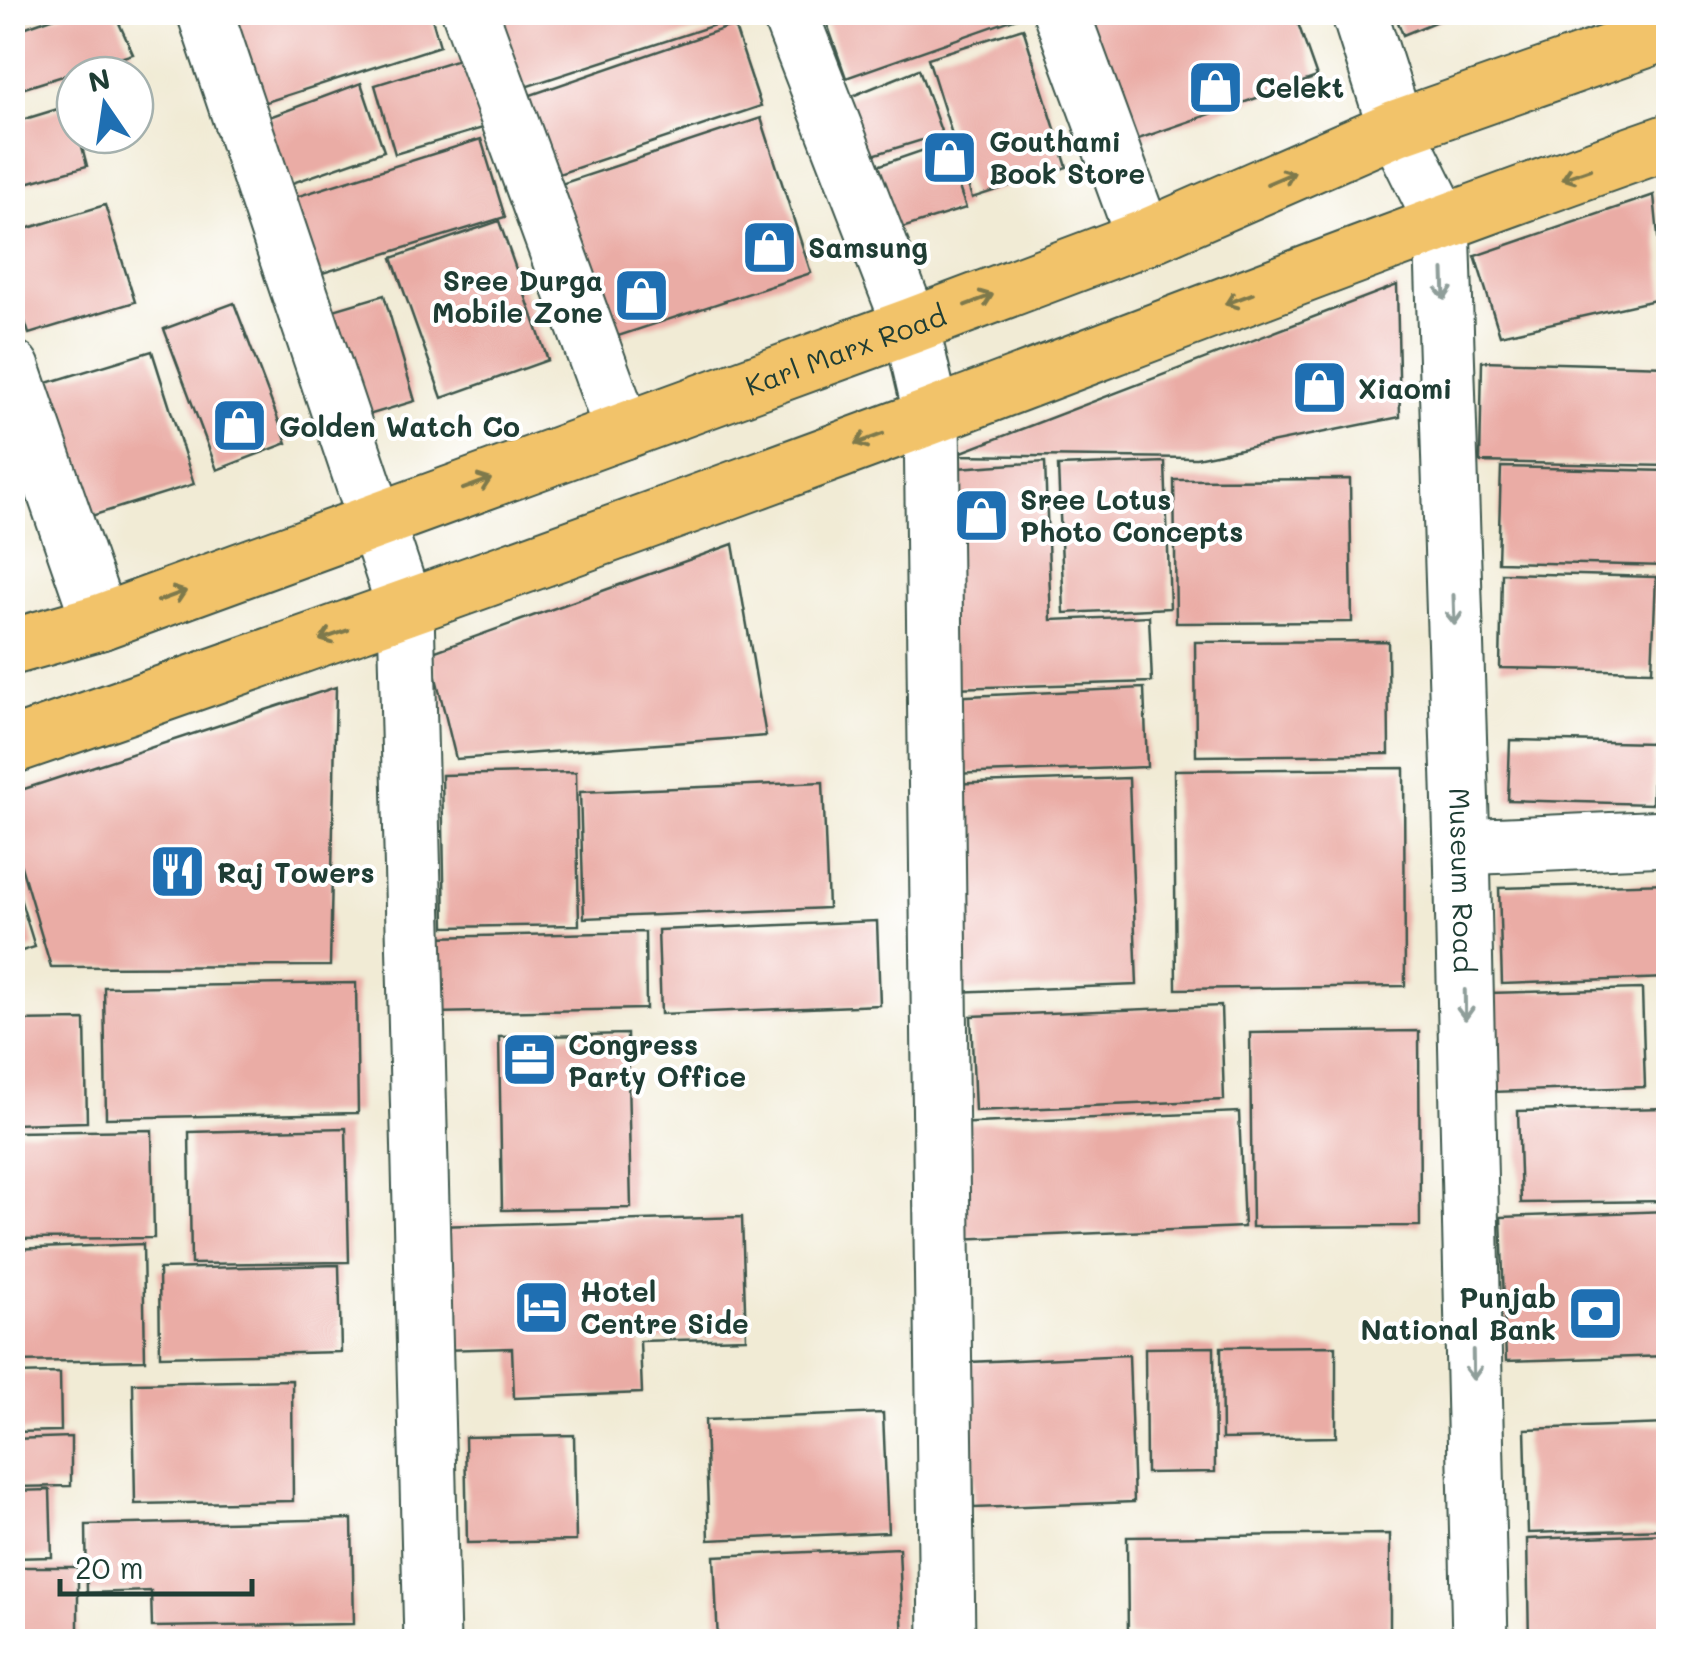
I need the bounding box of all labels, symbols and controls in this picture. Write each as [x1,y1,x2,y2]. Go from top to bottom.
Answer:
north arrow [55,55,155,155]
shop icon: Celekt [1186,57,1246,117]
text: N [85,60,114,100]
place label: Celekt [1255,69,1344,105]
place label: Gouthami Book Store [989,123,1145,191]
shop icon: Gouthami Book Store [920,127,980,187]
one-way arrow [1562,166,1593,184]
one-way arrow [1265,168,1296,186]
shop icon: Samsung [739,217,799,277]
place label: Samsung [808,229,928,265]
place label: Sree Durga Mobile Zone [432,262,603,330]
shop icon: Sree Durga Mobile Zone [612,266,672,326]
one-way arrow [1434,268,1453,301]
one-way arrow [964,290,994,308]
one-way arrow [1224,291,1255,309]
street label: Karl Marx Road [740,296,951,403]
shop icon: Xiaomi [1289,358,1349,418]
place label: Xiaomi [1358,370,1453,406]
shop icon: Golden Watch Co [210,396,270,456]
place label: Golden Watch Co [279,408,520,444]
one-way arrow [855,431,886,449]
one-way arrow [461,474,492,492]
place label: Sree Lotus Photo Concepts [1020,481,1243,549]
shop icon: Sree Lotus Photo Concepts [951,485,1011,545]
one-way arrow [155,586,186,604]
one-way arrow [1445,593,1464,625]
one-way arrow [320,627,351,645]
street label: Museum Road [1442,787,1483,973]
restaurant icon: Raj Towers [148,842,208,902]
place label: Raj Towers [217,854,375,890]
one-way arrow [1456,988,1475,1020]
place label: Congress Party Office [568,1026,746,1095]
office icon: Congress Party Office [499,1030,559,1090]
place label: Hotel Centre Side [580,1273,749,1341]
hotel icon: Hotel Centre Side [511,1277,571,1337]
place label: Punjab National Bank [1361,1279,1556,1347]
bank icon: Punjab National Bank [1565,1283,1625,1343]
one-way arrow [1464,1348,1483,1380]
scale bar [60,1534,252,1596]
text: 20 m [75,1547,144,1587]

